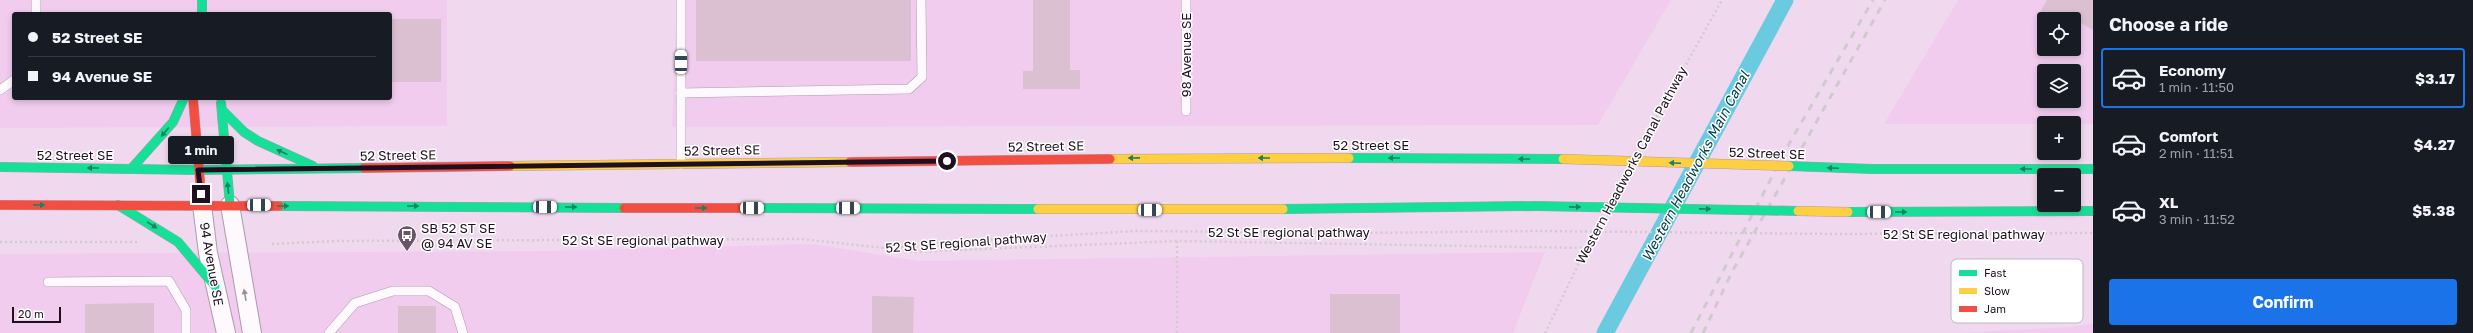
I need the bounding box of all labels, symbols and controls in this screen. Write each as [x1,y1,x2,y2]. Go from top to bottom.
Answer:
map controls [2037,12,2081,212]
button: locate [2037,12,2081,56]
street label: 98 Avenue SE [1178,13,1194,97]
text: Choose a ride [2109,13,2228,35]
text: 52 Street SE [52,28,142,46]
car [675,50,687,74]
icon: car [2111,60,2147,96]
text: Economy [2159,61,2226,79]
street label: Western Headworks Canal Pathway [1572,63,1690,266]
button: layers [2037,64,2081,108]
text: 94 Avenue SE [52,67,152,85]
water label: Western Headworks Main Canal [1637,67,1753,264]
text: $3.17 [2415,69,2455,87]
text: 1 min · 11:50 [2159,79,2234,95]
button: + [2037,116,2081,160]
one-way arrow [160,126,169,137]
icon: car [2111,126,2147,162]
text: Comfort [2159,127,2218,145]
text: $4.27 [2413,135,2455,153]
callout: 1 min [168,136,234,164]
street label: 52 Street SE [1008,137,1084,155]
street label: 52 Street SE [1333,137,1409,153]
street label: 52 Street SE [684,141,760,159]
text: 1 min [185,142,217,158]
street label: 52 Street SE [1729,144,1805,162]
text: 2 min · 11:51 [2159,145,2234,161]
street label: 52 Street SE [360,146,436,164]
street label: 52 Street SE [37,147,113,163]
one-way arrow [276,149,288,155]
route start [938,152,956,170]
one-way arrow [1127,155,1140,161]
one-way arrow [1257,155,1270,161]
one-way arrow [1387,155,1400,161]
one-way arrow [1517,156,1530,162]
one-way arrow [1669,159,1681,166]
one-way arrow [86,165,99,171]
one-way arrow [1826,165,1839,171]
one-way arrow [2019,166,2032,172]
button: − [2037,168,2081,212]
one-way arrow [224,182,231,194]
route end [192,185,210,203]
icon: car [2111,192,2147,228]
text: XL [2159,193,2178,211]
car [247,199,271,211]
car [533,201,557,213]
text: $5.38 [2412,201,2455,219]
one-way arrow [33,202,46,208]
one-way arrow [277,202,289,209]
car [740,202,764,214]
car [836,202,860,214]
one-way arrow [407,203,420,209]
one-way arrow [1569,203,1581,210]
one-way arrow [565,204,578,210]
car [1138,204,1162,216]
one-way arrow [695,205,708,211]
one-way arrow [1699,206,1712,212]
car [1867,206,1891,218]
one-way arrow [1895,209,1908,215]
text: 3 min · 11:52 [2159,211,2235,227]
place label: SB 52 ST SE @ 94 AV SE [421,220,495,251]
street label: 94 Avenue SE [197,221,227,307]
one-way arrow [146,222,157,229]
bus stop icon: SB 52 ST SE @ 94 AV SE [396,224,418,252]
street label: 52 St SE regional pathway [1208,224,1371,240]
street label: 52 St SE regional pathway [1883,226,2046,242]
street label: 52 St SE regional pathway [885,228,1048,256]
street label: 52 St SE regional pathway [562,232,725,248]
legend [1951,259,2083,323]
text: Fast [1984,266,2007,279]
button: Confirm [2109,279,2457,325]
text: Slow [1984,284,2010,297]
one-way arrow [242,288,248,301]
text: Jam [1984,302,2006,315]
scale bar [12,305,61,324]
text: 20 m [18,307,44,320]

